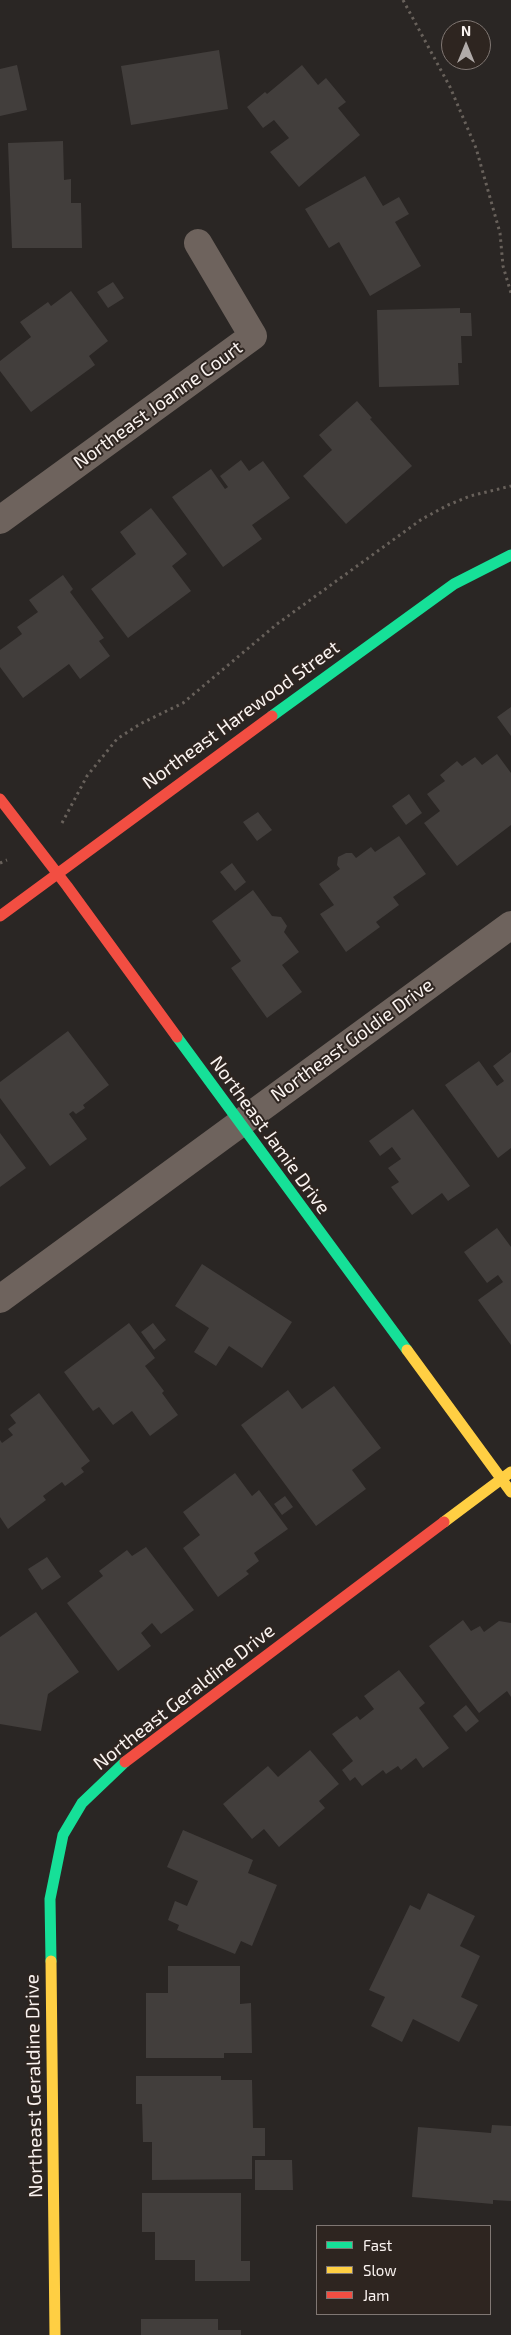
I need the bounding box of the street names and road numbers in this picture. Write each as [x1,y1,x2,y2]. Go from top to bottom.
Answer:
street label: Northeast Joanne Court [69,336,247,474]
street label: Northeast Harewood Street [138,636,344,794]
street label: Northeast Goldie Drive [266,973,438,1107]
street label: Northeast Jamie Drive [205,1052,335,1218]
street label: Northeast Geraldine Drive [89,1619,279,1775]
street label: Northeast Geraldine Drive [21,1974,47,2198]

